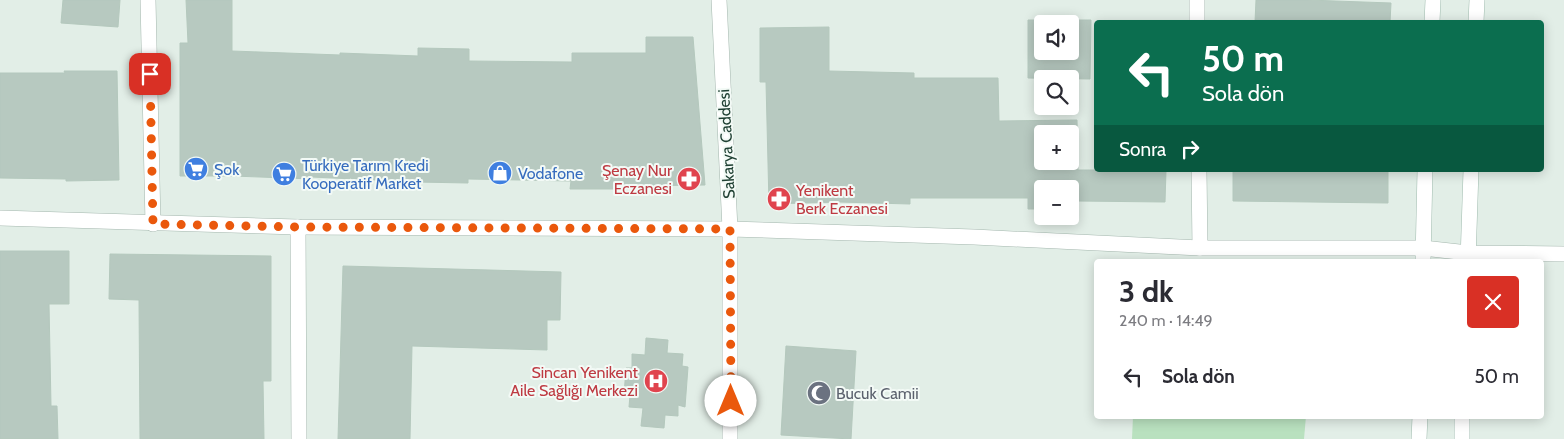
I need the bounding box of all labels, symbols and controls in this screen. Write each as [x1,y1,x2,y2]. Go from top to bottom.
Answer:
map controls [1034,15,1079,225]
button: sound [1034,15,1079,60]
text: 50 m [1202,37,1284,80]
icon: left [1119,40,1184,105]
pin [129,53,171,95]
icon: arrive [136,60,164,88]
button: search [1034,70,1079,115]
text: Sola dön [1202,80,1284,107]
street label: Sakarya Caddesi [714,89,739,199]
button: + [1034,125,1079,170]
icon: right [1176,135,1204,163]
text: Sonra [1119,138,1166,161]
supermarket icon: Şok [183,156,209,182]
place label: Türkiye Tarım Kredi Kooperatif Market [302,156,429,193]
place label: Şok [214,160,240,179]
shop icon: Vodafone [487,160,513,186]
supermarket icon: Türkiye Tarım Kredi Kooperatif Market [271,161,297,187]
place label: Şenay Nur Eczanesi [602,161,673,198]
place label: Vodafone [518,164,583,183]
pharmacy icon: Şenay Nur Eczanesi [676,166,702,192]
button: − [1034,180,1079,225]
place label: Yenikent Berk Eczanesi [795,181,888,218]
pharmacy icon: Yenikent Berk Eczanesi [766,186,792,212]
text: 3 dk [1119,273,1174,310]
button: close [1467,276,1519,328]
text: 240 m · 14:49 [1119,311,1213,330]
place label: Sincan Yenikent Aile Sağlığı Merkezi [510,363,639,400]
icon: left [1119,363,1147,391]
text: Sola dön [1162,365,1235,388]
text: 50 m [1475,365,1519,388]
hospital icon: Sincan Yenikent Aile Sağlığı Merkezi [643,368,669,394]
position arrow [704,374,756,426]
mosque icon: Bucuk Camii [806,380,832,406]
place label: Bucuk Camii [836,384,919,403]

